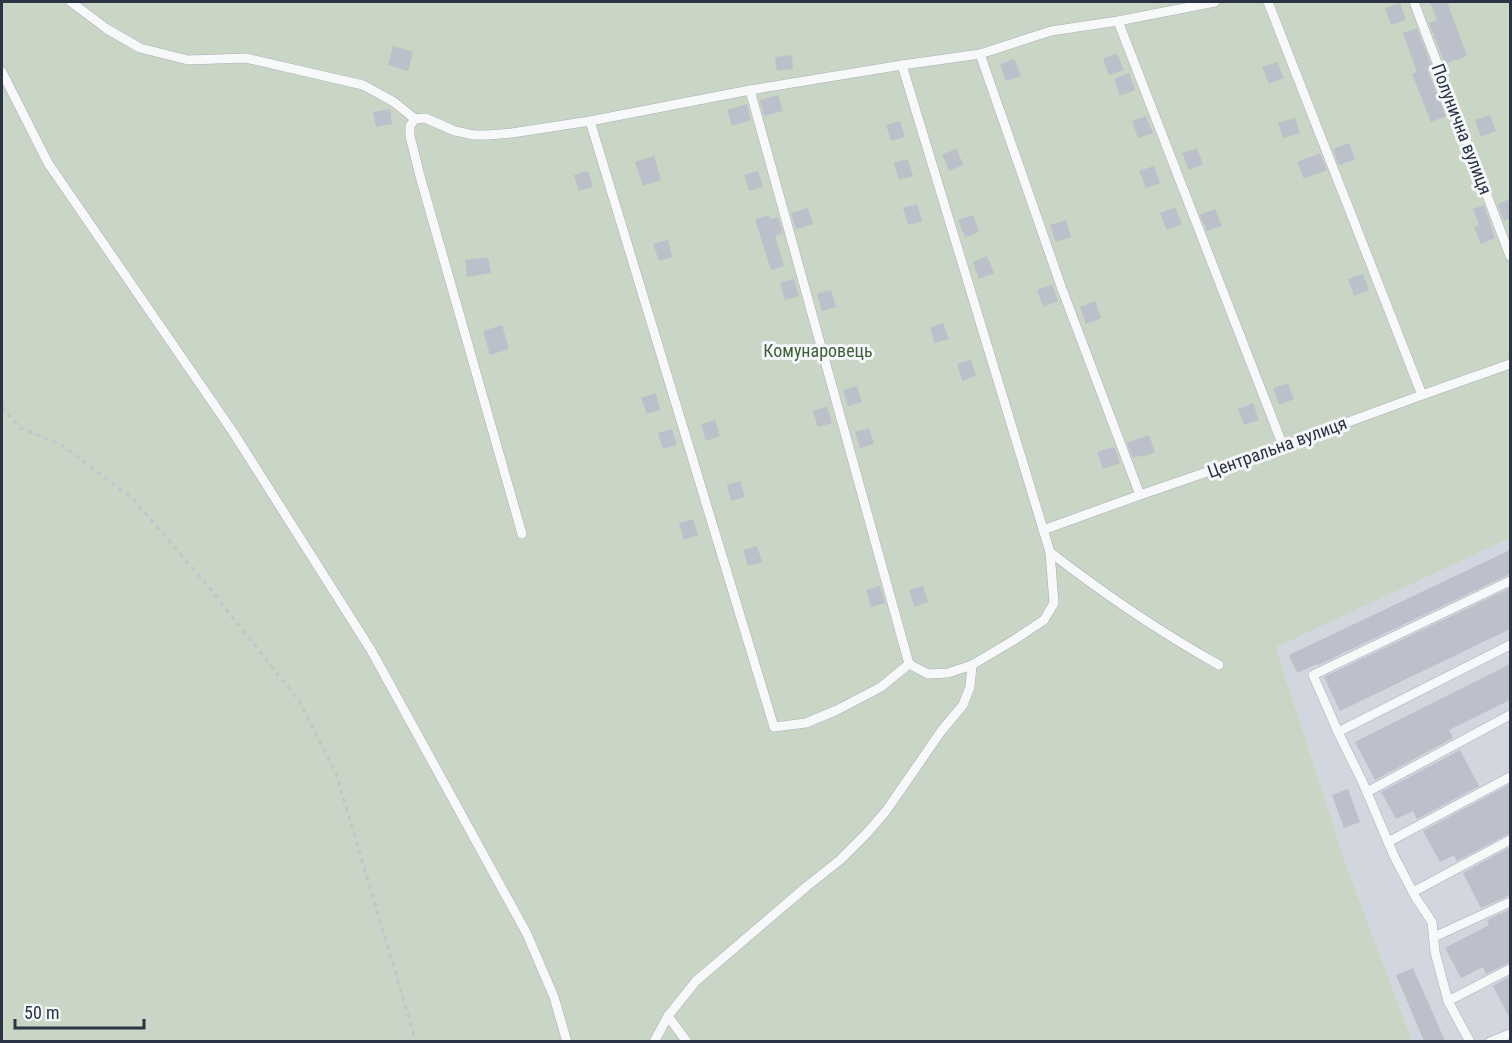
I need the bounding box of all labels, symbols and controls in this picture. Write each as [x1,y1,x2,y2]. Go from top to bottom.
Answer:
street label: Полунична вулиця [1427,61,1497,197]
park label: Комунаровець [763,340,873,361]
street label: Центральна вулиця [1205,412,1349,482]
scale bar [15,992,144,1030]
text: 50 m [24,1002,59,1023]

